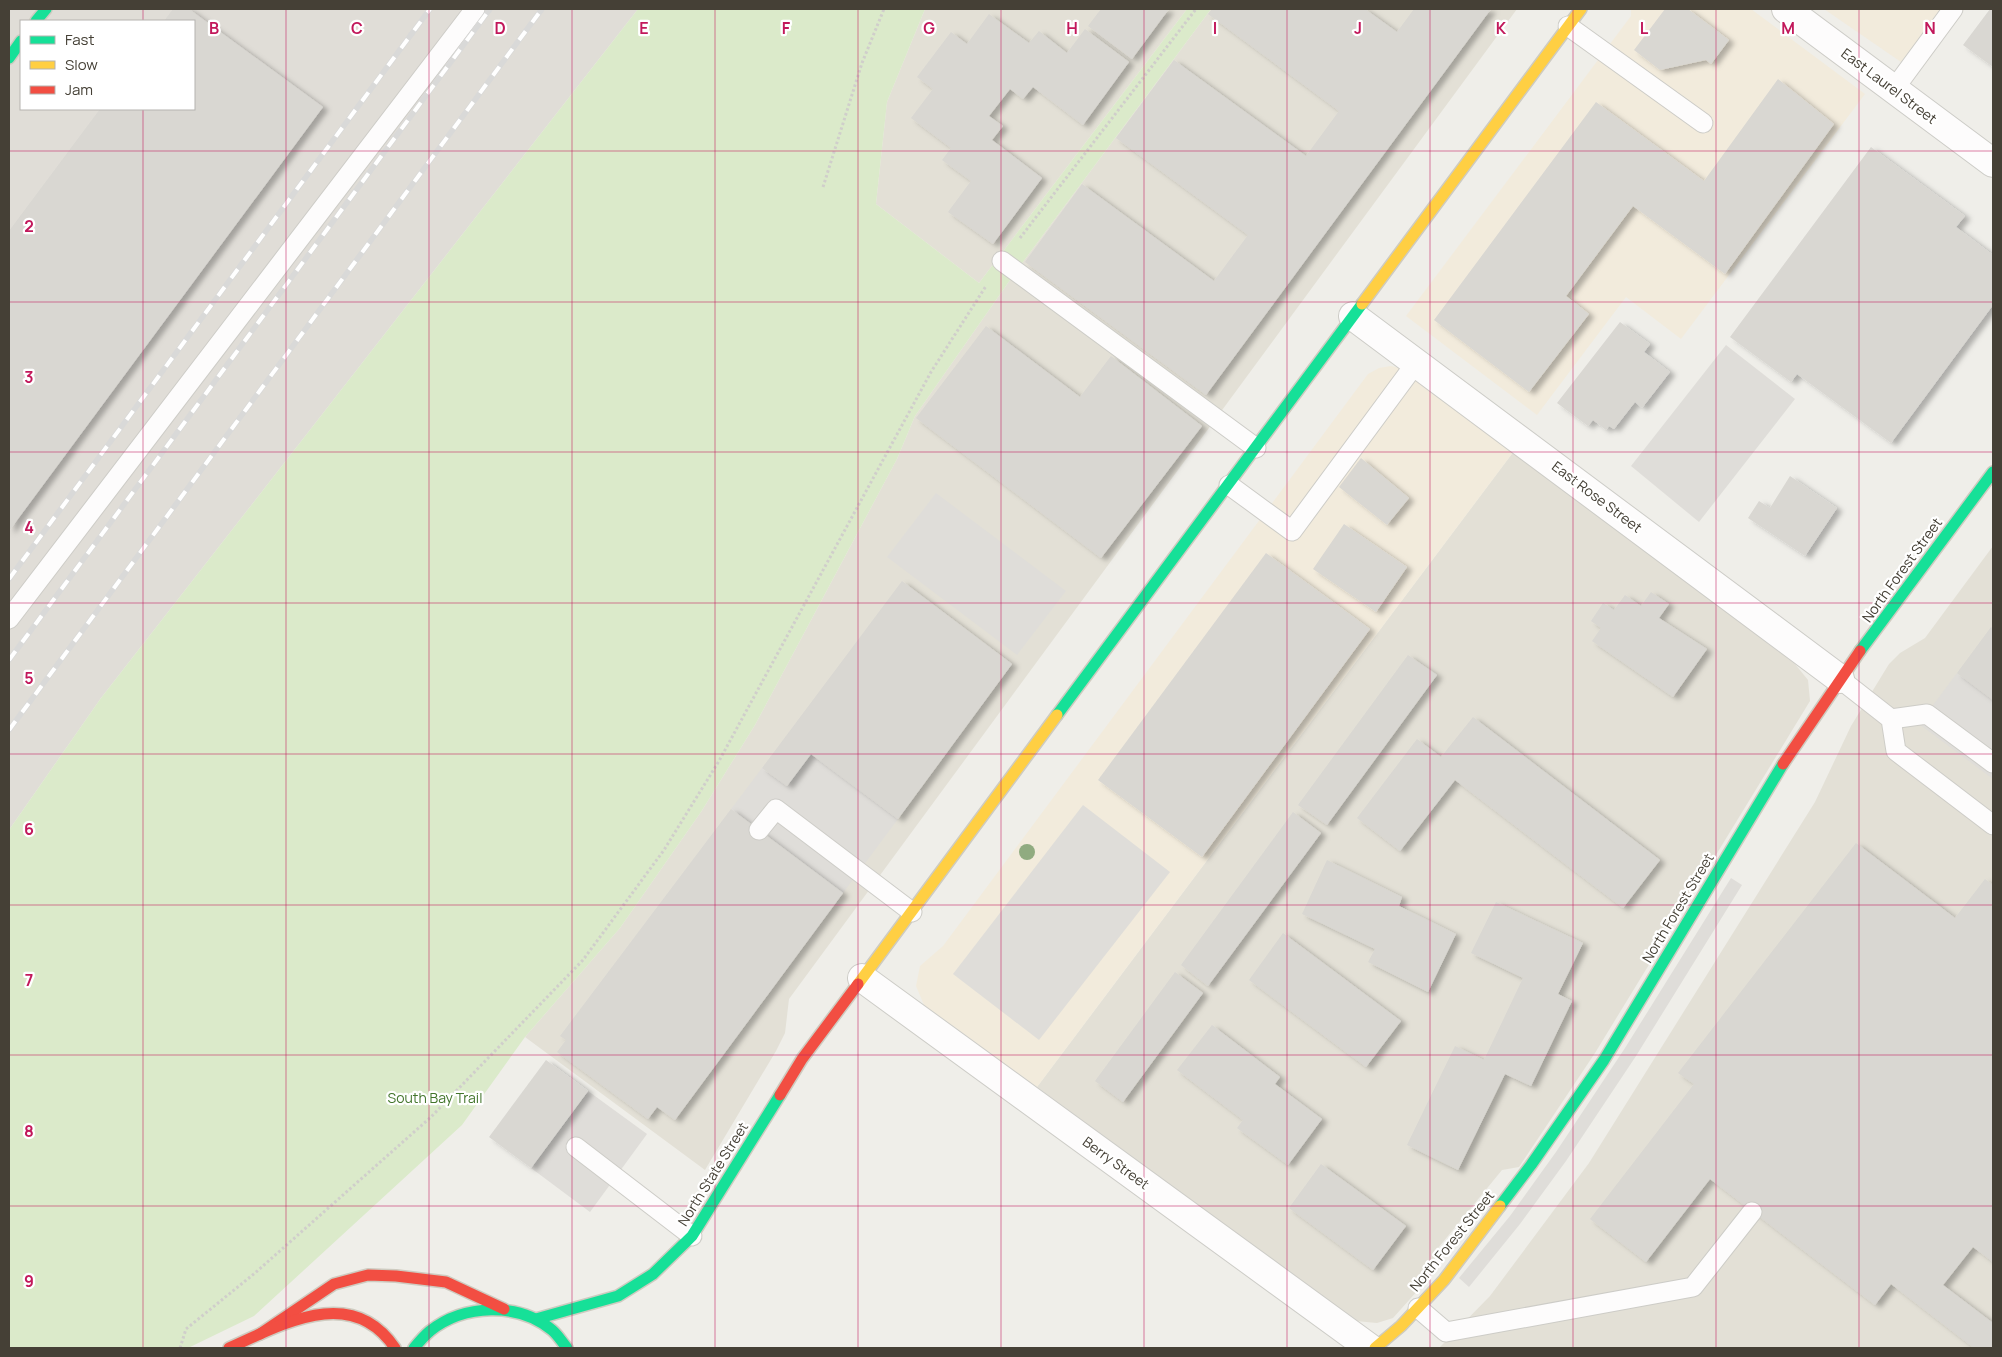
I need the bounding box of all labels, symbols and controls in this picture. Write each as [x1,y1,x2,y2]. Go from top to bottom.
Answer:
text: B [209,17,219,39]
text: C [351,17,363,39]
text: D [494,17,506,39]
text: E [639,17,649,39]
text: F [782,17,791,39]
text: G [923,17,935,39]
text: H [1066,17,1078,39]
text: I [1213,17,1217,39]
text: J [1354,17,1362,39]
text: K [1496,17,1507,39]
text: L [1640,17,1649,39]
text: M [1781,17,1795,39]
text: N [1924,17,1936,39]
legend [20,20,195,110]
text: Fast [65,29,94,50]
street label: East Laurel Street [1838,43,1941,128]
text: Slow [65,54,98,75]
text: Jam [65,79,93,100]
text: 2 [24,215,34,237]
text: 3 [24,366,34,388]
street label: East Rose Street [1548,457,1646,537]
street label: North Forest Street [1857,513,1946,626]
text: 4 [24,516,34,538]
text: 5 [24,667,34,689]
text: 6 [24,818,34,840]
street label: North Forest Street [1637,849,1718,966]
text: 7 [25,969,33,991]
park label: South Bay Trail [388,1088,482,1107]
street label: North State Street [673,1118,752,1229]
text: 8 [24,1120,34,1142]
street label: Berry Street [1079,1132,1154,1193]
street label: North Forest Street [1405,1186,1498,1295]
text: 9 [24,1270,34,1292]

